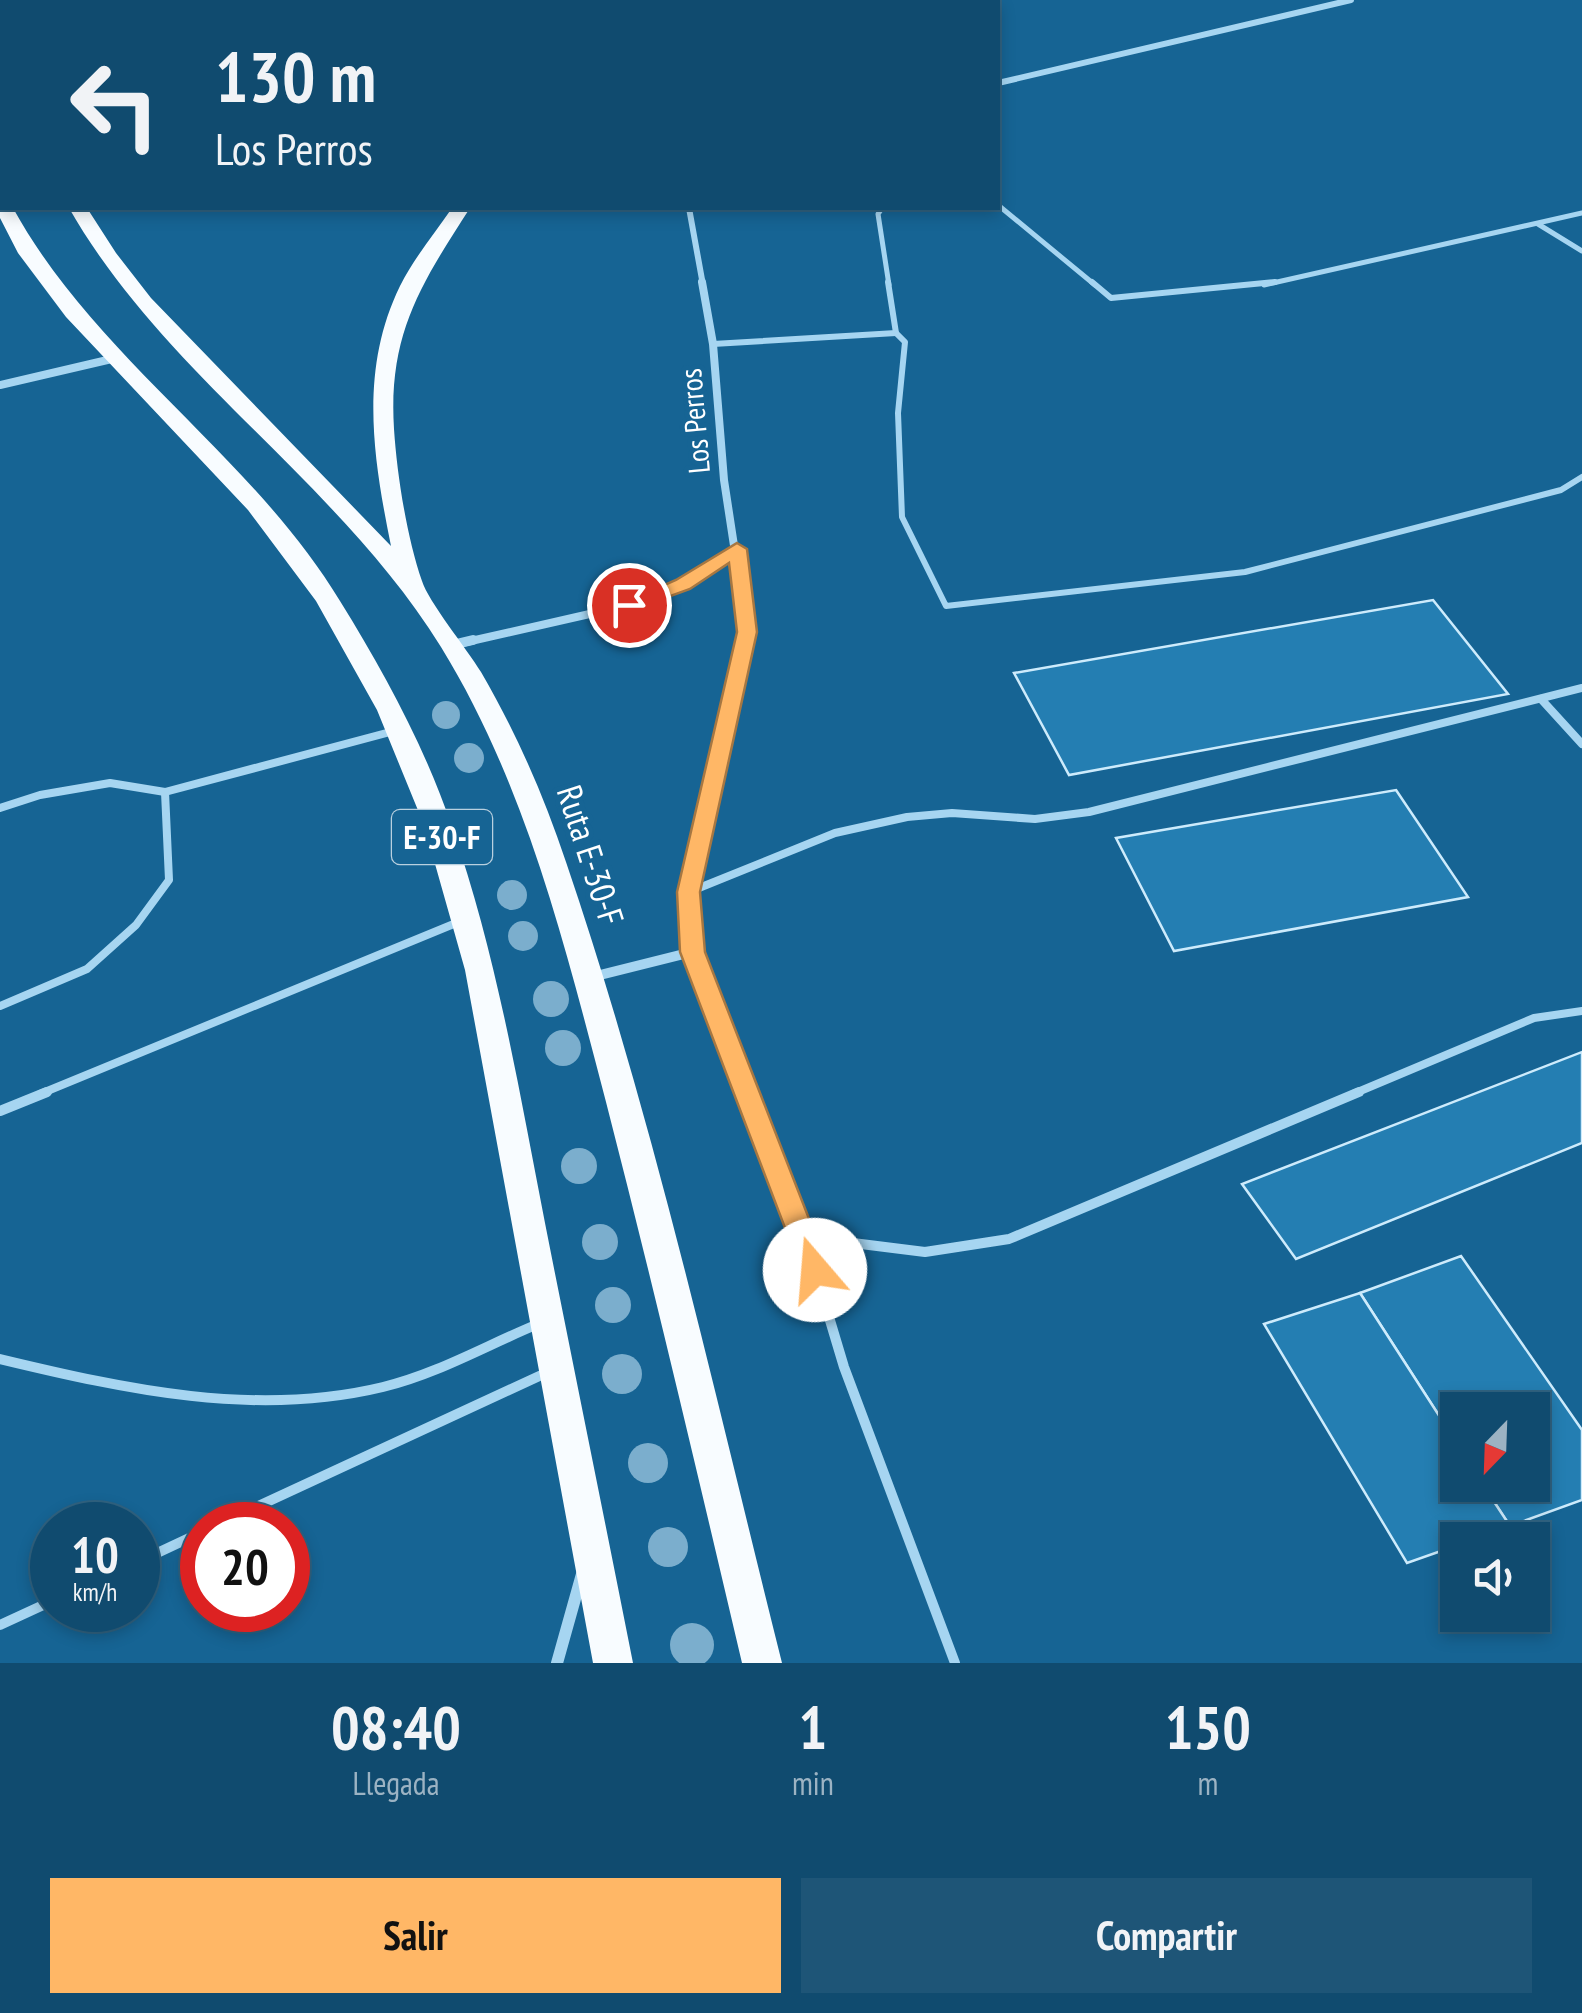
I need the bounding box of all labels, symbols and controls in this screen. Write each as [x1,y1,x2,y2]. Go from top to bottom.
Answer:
text: 130 m [215,31,376,121]
icon: left [50,40,180,170]
text: Los Perros [215,119,373,177]
street label: Los Perros [670,367,718,475]
pin [587,563,672,648]
icon: arrive [602,578,657,633]
street label: Ruta E-30-F [547,779,635,931]
road number: E-30-F [392,810,492,864]
position arrow [763,1218,867,1322]
north arrow [1440,1392,1550,1502]
map controls [1440,1392,1550,1632]
speed limit sign: 20 [180,1502,310,1632]
text: 10 [71,1522,119,1587]
button: sound [1440,1522,1550,1632]
text: km/h [73,1576,117,1608]
text: 08:40 [331,1688,461,1766]
text: 1 [799,1688,827,1766]
text: 150 [1165,1688,1251,1766]
text: Llegada [352,1762,439,1804]
text: min [792,1762,834,1804]
text: m [1197,1762,1218,1804]
button: Salir [50,1878,781,1993]
button: Compartir [801,1878,1532,1993]

